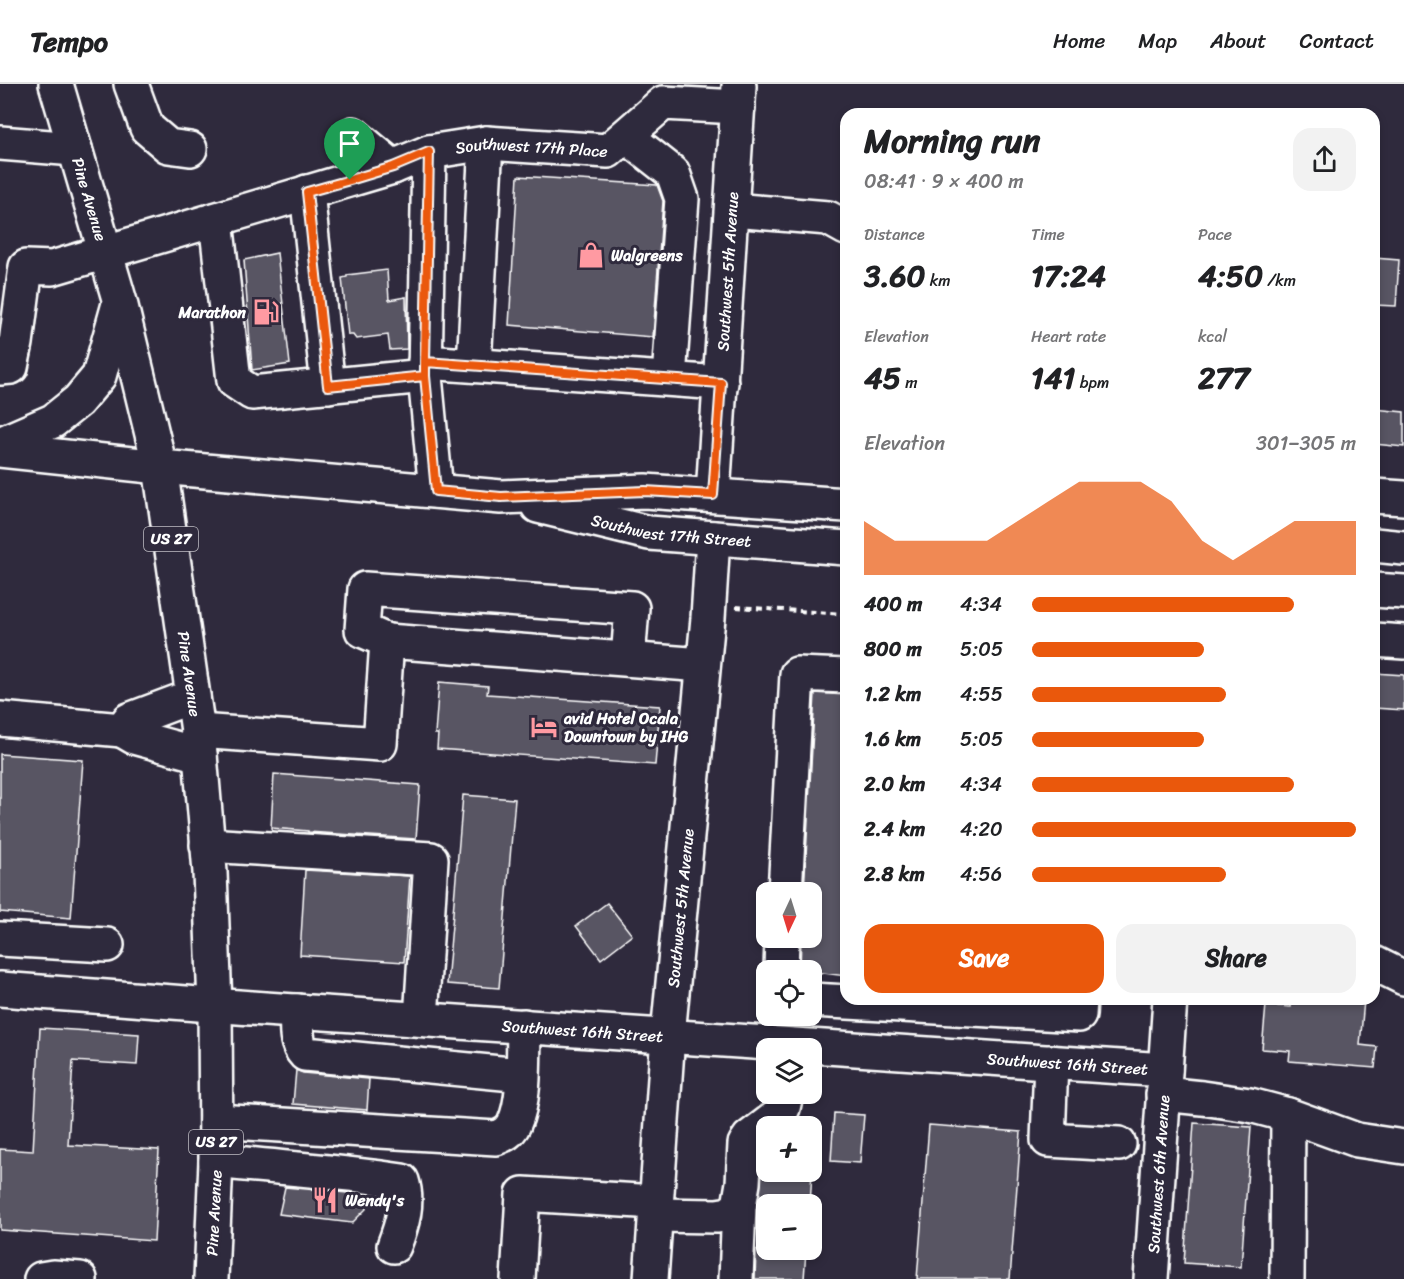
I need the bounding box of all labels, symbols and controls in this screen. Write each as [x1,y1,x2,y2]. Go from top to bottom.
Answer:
text: Tempo [30,17,108,66]
text: Home [1053,22,1105,60]
text: Map [1138,22,1177,60]
text: About [1210,22,1267,60]
text: Contact [1300,22,1374,60]
text: Morning run [864,112,1040,170]
pin [324,118,375,180]
icon: arrive [333,127,366,160]
street label: Southwest 17th Place [453,128,609,165]
button: share [1293,128,1356,191]
street label: Pine Avenue [64,154,116,245]
text: 08:41 · 9 × 400 m [864,164,1024,199]
street label: Southwest 5th Avenue [708,191,747,352]
text: Distance [864,220,925,249]
text: Time [1031,220,1065,249]
text: Pace [1198,220,1232,249]
shop icon: Walgreens [576,240,606,270]
place label: Walgreens [611,241,683,270]
text: 3.60 [864,249,926,303]
text: 17:24 [1031,249,1106,303]
text: 4:50 [1198,249,1263,303]
text: km [926,266,950,295]
text: /km [1263,266,1296,295]
fuel station icon: Marathon [251,297,281,327]
place label: Marathon [177,298,246,327]
text: Elevation [864,322,929,351]
text: Heart rate [1031,322,1106,351]
text: kcal [1198,322,1227,351]
text: 45 [864,351,901,405]
text: 141 [1031,351,1076,405]
text: 277 [1198,351,1250,405]
text: m [901,368,918,397]
text: bpm [1076,368,1109,397]
text: Elevation [864,426,945,461]
text: 301–305 m [1256,426,1356,461]
street label: Southwest 17th Street [588,505,752,555]
road number: US 27 [144,527,198,551]
text: 400 m [864,587,922,622]
text: 4:34 [960,587,1002,622]
street label: Pine Avenue [169,629,210,719]
text: 800 m [864,632,922,667]
text: 5:05 [960,632,1003,667]
text: 1.2 km [864,677,921,712]
text: 4:55 [960,677,1003,712]
place label: avid Hotel Ocala Downtown by IHG [563,704,688,751]
hotel icon: avid Hotel Ocala Downtown by IHG [529,712,559,742]
text: 1.6 km [864,722,921,757]
text: 5:05 [960,722,1003,757]
text: 2.0 km [864,767,925,802]
text: 4:34 [960,767,1002,802]
text: 2.4 km [864,812,925,847]
text: 4:20 [960,812,1003,847]
street label: Southwest 5th Avenue [658,827,702,989]
text: 2.8 km [864,857,925,892]
text: 4:56 [960,857,1002,892]
north arrow [756,882,822,948]
map controls [756,882,822,1260]
button: Save [864,924,1104,993]
button: Share [1116,924,1356,993]
button: locate [756,960,822,1026]
street label: Southwest 16th Street [501,1011,664,1050]
button: layers [756,1038,822,1104]
street label: Southwest 16th Street [986,1043,1149,1083]
street label: Southwest 6th Avenue [1138,1094,1178,1254]
button: + [756,1116,822,1182]
road number: US 27 [189,1130,243,1154]
street label: Pine Avenue [197,1169,231,1257]
restaurant icon: Wendy's [310,1185,340,1215]
place label: Wendy's [345,1186,405,1215]
button: − [756,1194,822,1260]

